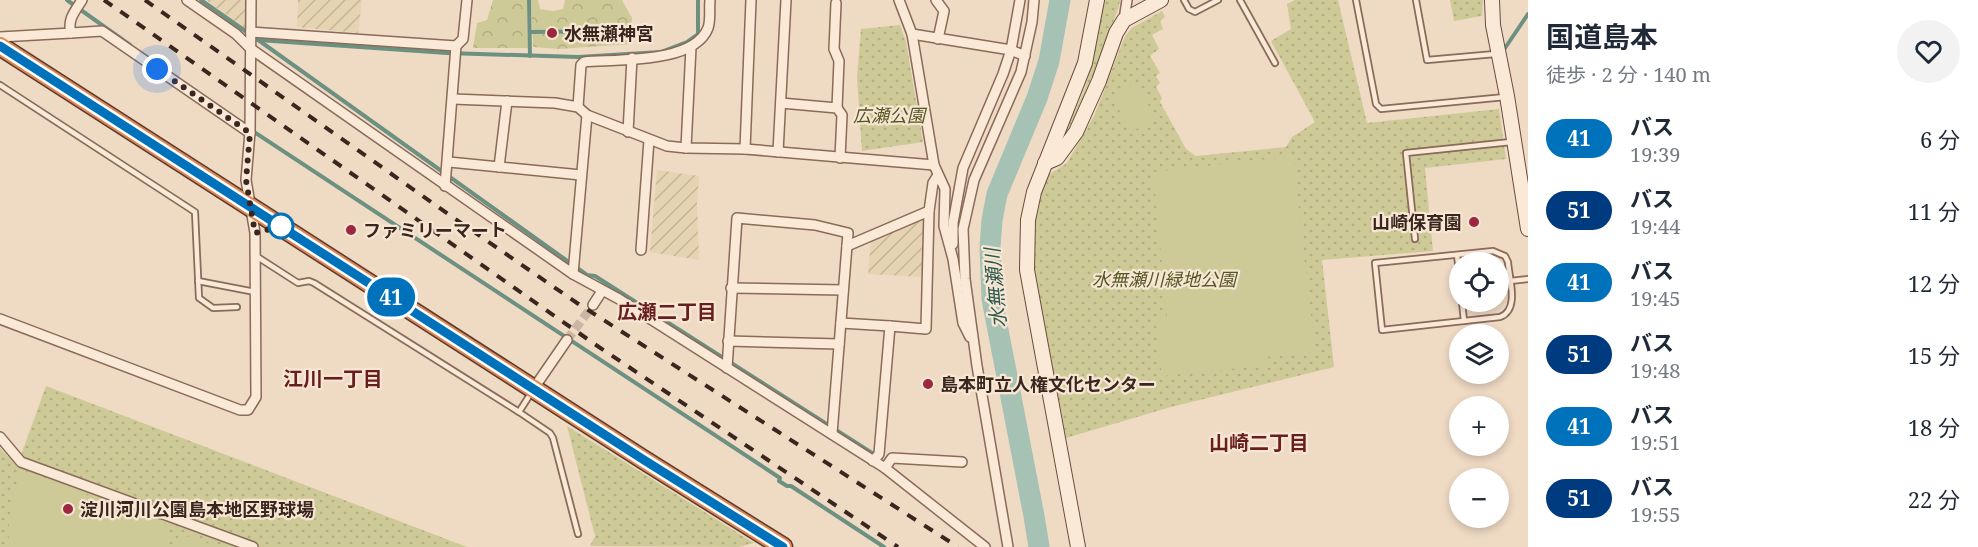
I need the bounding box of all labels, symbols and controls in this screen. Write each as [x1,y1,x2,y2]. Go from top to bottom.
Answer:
text: 国道島本 [1546,17,1658,55]
button: heart [1897,20,1960,83]
place label: 水無瀬神宮 [564,21,654,45]
marker: 水無瀬神宮 [545,26,559,40]
your location [142,54,172,84]
text: 徒歩 · 2 分 · 140 m [1546,61,1711,88]
park label: 広瀬公園 [853,103,928,127]
text: バス [1630,111,1674,141]
text: 41 [1567,124,1591,152]
text: 6 分 [1920,124,1960,154]
text: 19:39 [1630,141,1680,168]
text: バス [1630,183,1674,213]
text: 51 [1567,196,1591,224]
text: 11 分 [1908,196,1960,226]
place label: 山崎保育園 [1372,210,1462,234]
unlabelled marker [268,213,294,239]
text: 19:44 [1630,213,1680,240]
marker: 山崎保育園 [1467,215,1481,229]
place label: ファミリーマート [363,218,507,242]
marker: ファミリーマート [344,223,358,237]
water label: 水無瀬川 [978,245,1012,329]
map controls [1449,252,1509,528]
button: locate [1449,252,1509,312]
text: バス [1630,255,1674,285]
park label: 水無瀬川緑地公園 [1092,267,1239,291]
text: 41 [1567,268,1591,296]
text: 12 分 [1908,268,1960,298]
line badge: 41 [364,278,418,316]
text: 41 [379,283,403,311]
text: 19:45 [1630,285,1680,312]
district label: 広瀬二丁目 [617,298,717,325]
button: layers [1449,324,1509,384]
text: バス [1630,327,1674,357]
text: 51 [1567,340,1591,368]
text: 15 分 [1908,340,1960,370]
text: 19:48 [1630,357,1680,384]
district label: 江川一丁目 [283,365,383,392]
place label: 島本町立人権文化センター [940,372,1156,396]
marker: 島本町立人権文化センター [921,377,935,391]
button: + [1449,396,1509,456]
text: バス [1630,399,1674,429]
text: 41 [1567,412,1591,440]
text: 18 分 [1908,412,1960,442]
district label: 山崎二丁目 [1209,429,1309,456]
text: 19:51 [1630,429,1680,456]
button: − [1449,468,1509,528]
text: バス [1630,471,1674,501]
text: 51 [1567,484,1591,512]
text: 22 分 [1908,484,1960,514]
place label: 淀川河川公園島本地区野球場 [80,497,314,521]
text: 19:55 [1630,501,1680,528]
marker: 淀川河川公園島本地区野球場 [61,502,75,516]

